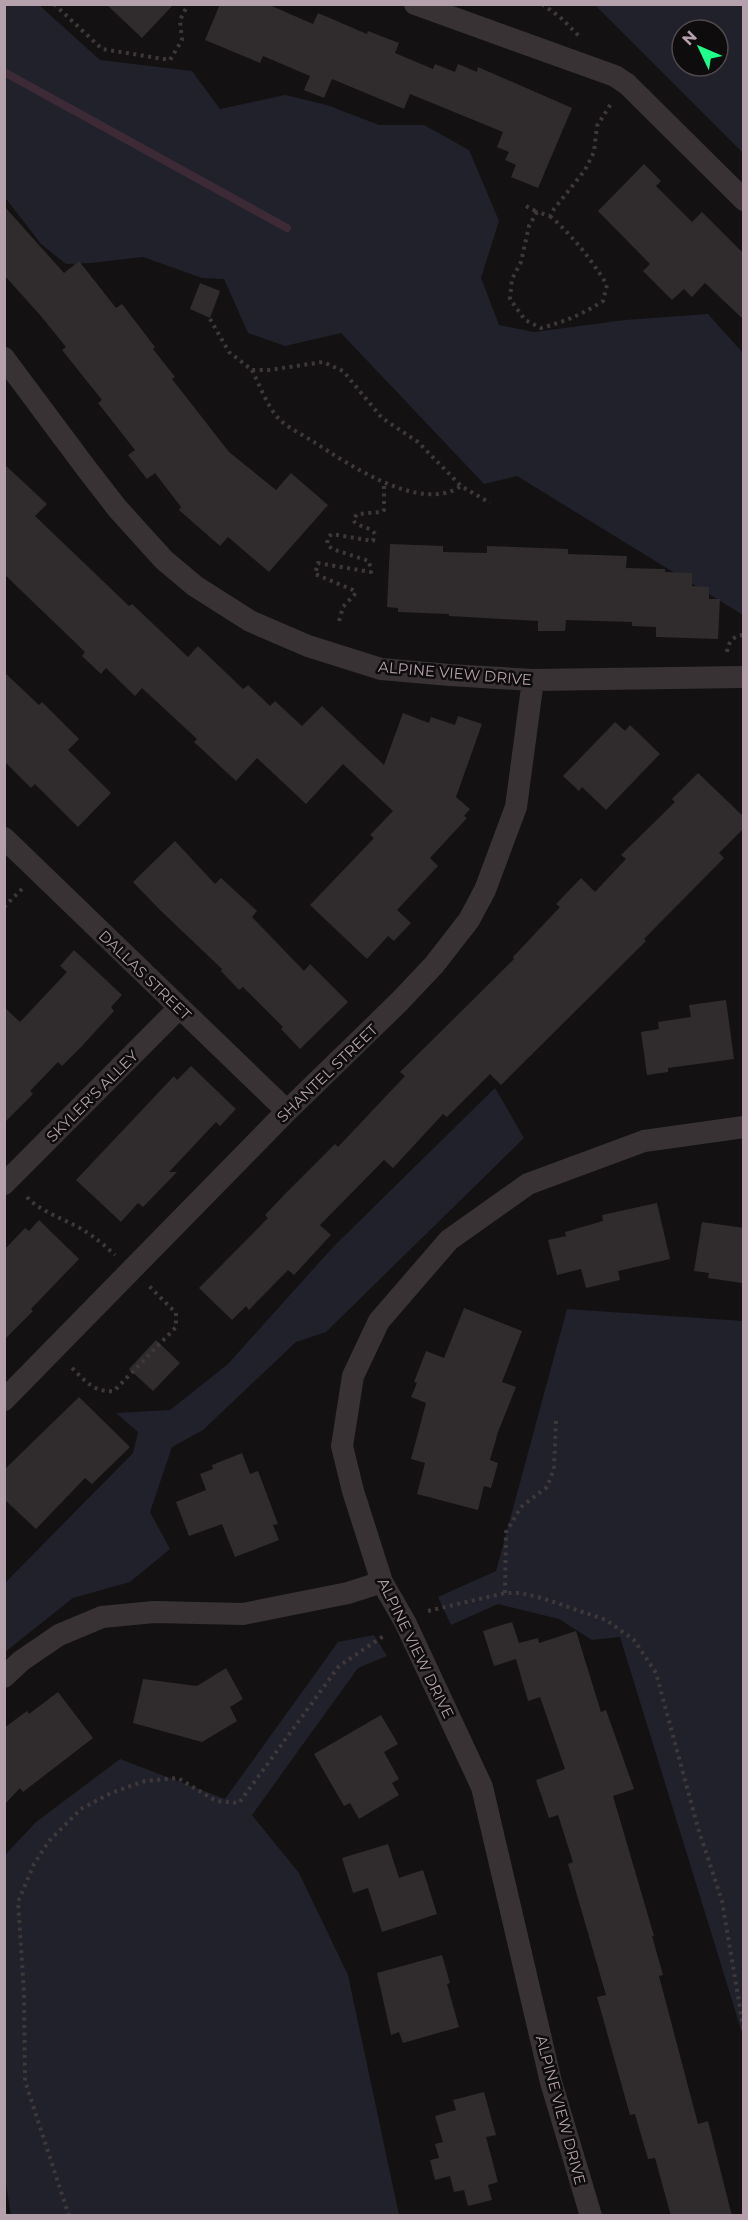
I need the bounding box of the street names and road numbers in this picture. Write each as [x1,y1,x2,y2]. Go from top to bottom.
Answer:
street label: ALPINE VIEW DRIVE [377,657,533,689]
street label: DALLAS STREET [95,926,196,1024]
street label: SHANTEL STREET [273,1020,382,1126]
street label: SKYLER'S ALLEY [42,1046,142,1146]
street label: ALPINE VIEW DRIVE [374,1575,458,1721]
street label: ALPINE VIEW DRIVE [532,2033,590,2187]

